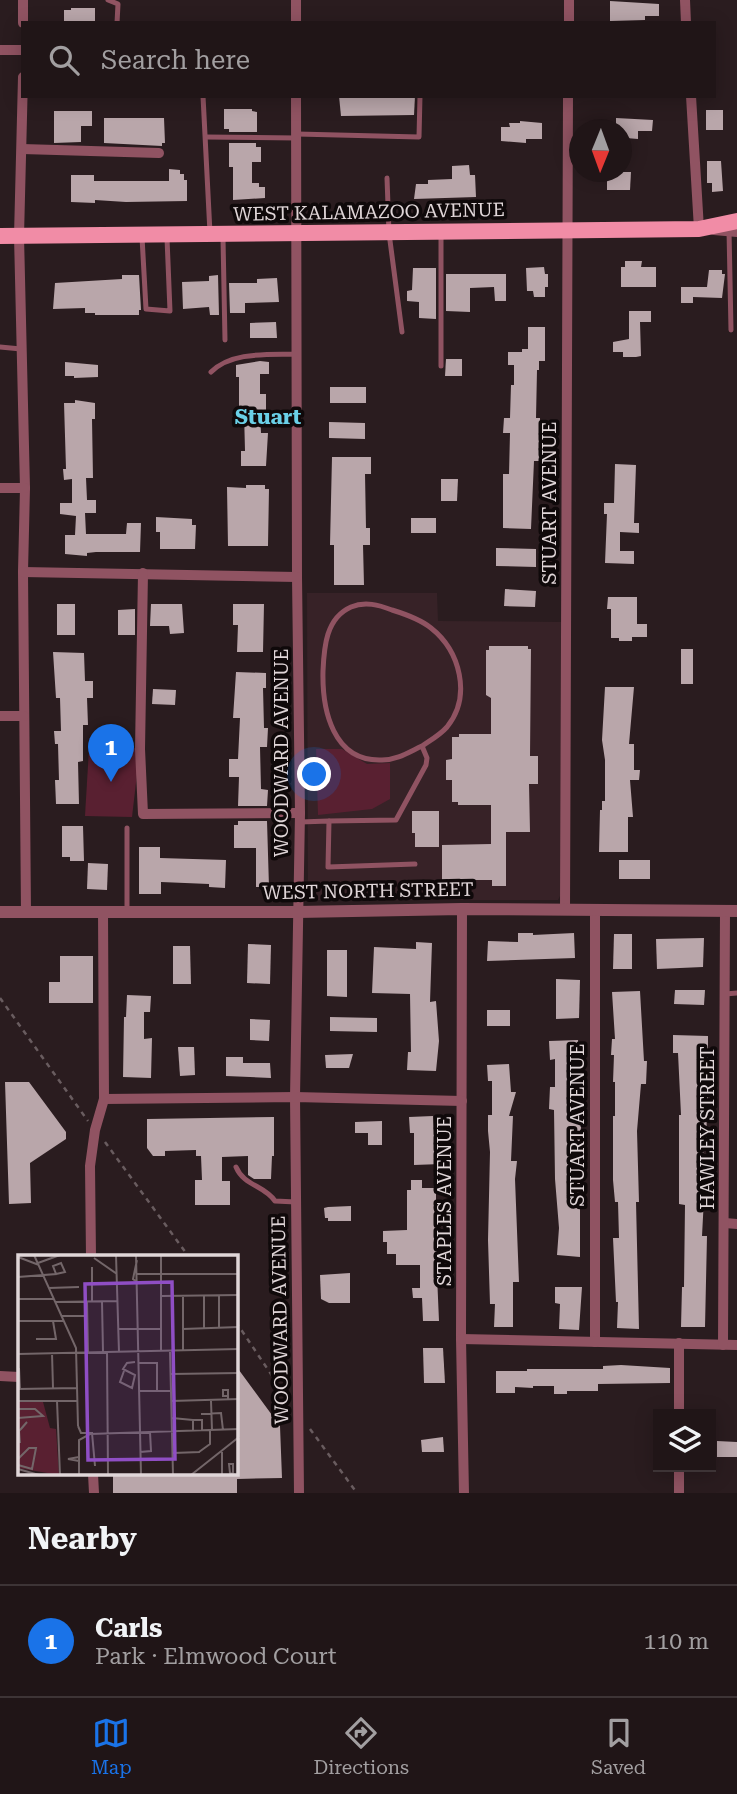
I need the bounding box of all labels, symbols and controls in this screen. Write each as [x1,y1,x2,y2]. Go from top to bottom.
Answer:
search box [21,21,716,98]
icon: search [45,41,83,79]
text: Search here [101,45,250,75]
north arrow [569,119,632,182]
street label: WEST KALAMAZOO AVENUE [233,198,505,226]
district label: Stuart [235,405,302,429]
street label: STUART AVENUE [538,422,561,584]
street label: WOODWARD AVENUE [270,649,293,857]
pin: 1 [88,724,134,782]
your location [297,757,331,791]
street label: WEST NORTH STREET [262,878,474,904]
street label: STUART AVENUE [566,1044,589,1206]
street label: HAWLEY STREET [696,1046,719,1210]
street label: STAPLES AVENUE [433,1116,456,1286]
street label: WOODWARD AVENUE [267,1216,293,1424]
inset map [18,1255,238,1476]
map controls [653,1409,716,1472]
button: layers [653,1409,716,1472]
text: Nearby [28,1521,137,1556]
text: Carls [95,1613,162,1643]
text: 1 [45,1628,57,1655]
text: 110 m [644,1628,709,1655]
text: Park · Elmwood Court [95,1643,337,1670]
tab: Map [91,1714,132,1779]
tab: Directions [313,1714,409,1779]
tab: Saved [591,1714,646,1779]

